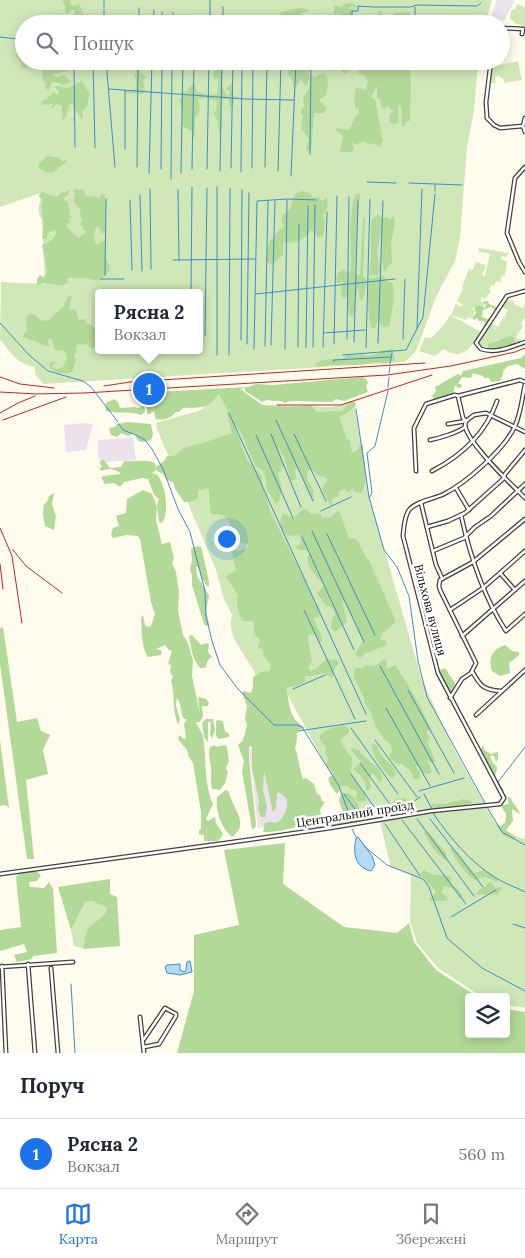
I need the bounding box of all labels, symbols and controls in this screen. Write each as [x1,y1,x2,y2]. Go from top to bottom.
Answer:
search box [15,15,510,70]
icon: search [33,29,61,57]
text: Пошук [73,31,134,55]
popup [95,289,203,354]
text: Рясна 2 [114,300,184,324]
text: Вокзал [114,324,167,344]
pin: 1 [133,370,165,408]
your location [214,526,240,552]
street label: Вільхова вулиця [411,562,450,657]
street label: Центральний проїзд [295,797,415,830]
map controls [465,993,510,1038]
button: layers [465,993,510,1038]
text: Поруч [20,1072,85,1099]
text: Рясна 2 [67,1132,138,1156]
text: 1 [33,1144,39,1164]
text: 560 m [459,1144,505,1164]
text: Вокзал [67,1156,120,1176]
tab: Карта [59,1200,98,1248]
tab: Маршрут [215,1200,278,1248]
tab: Збережені [395,1200,466,1248]

